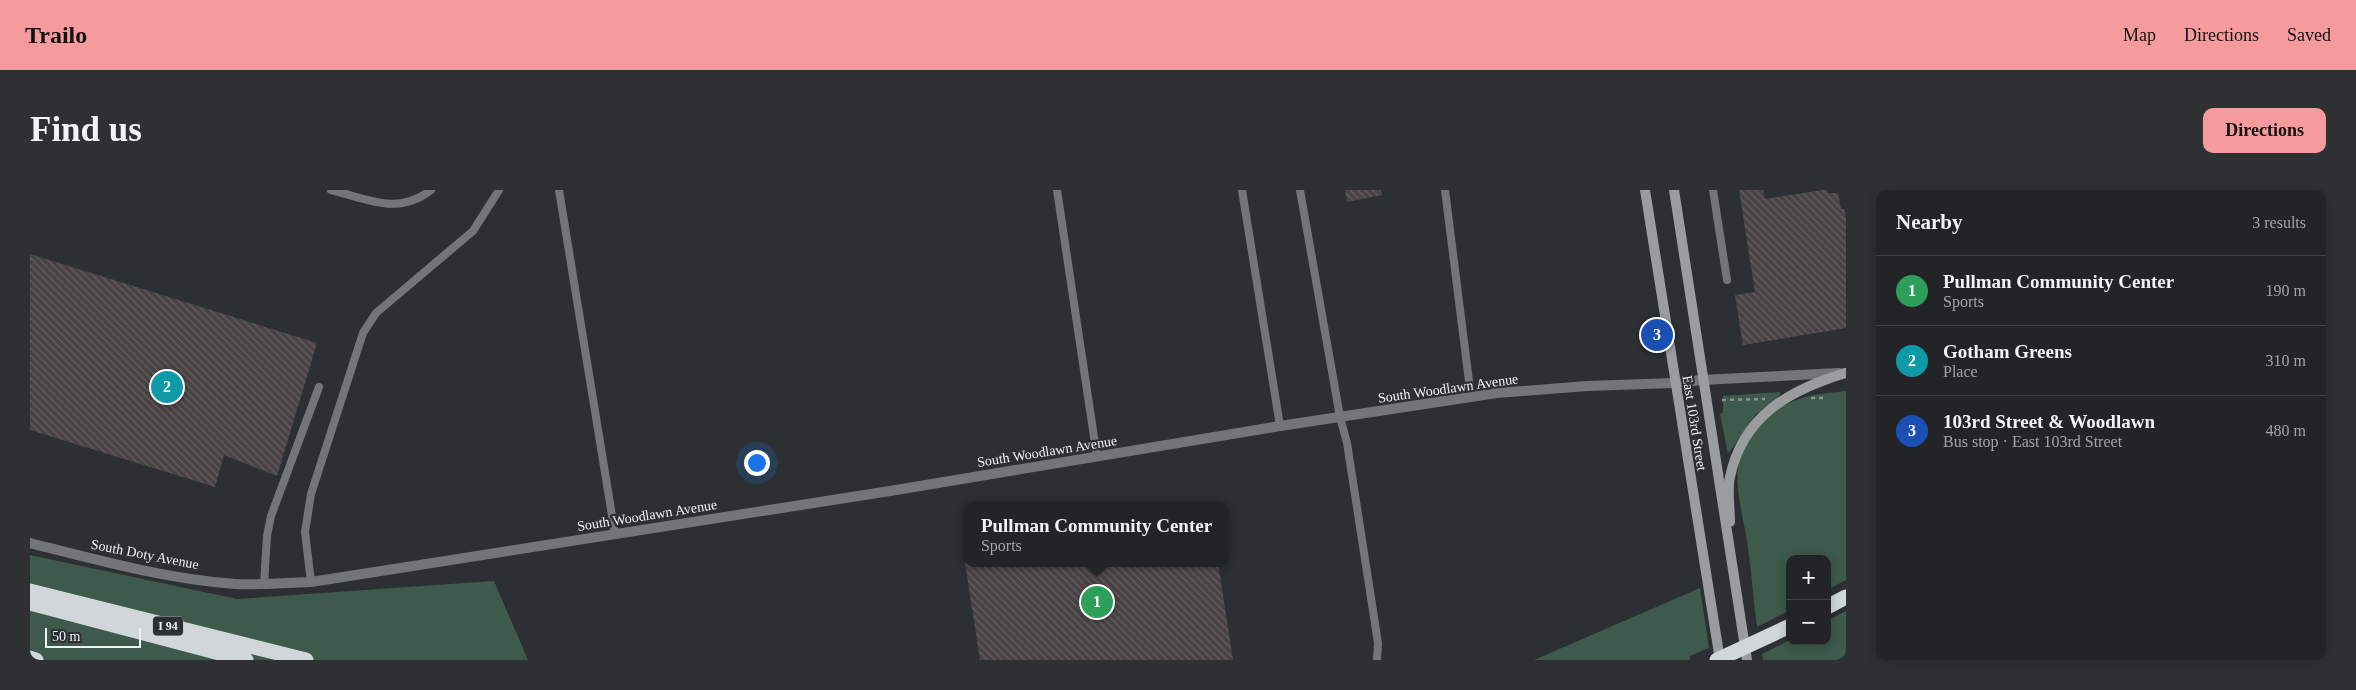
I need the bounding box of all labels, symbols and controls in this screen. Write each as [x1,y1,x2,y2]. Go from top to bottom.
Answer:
text: Trailo [25,22,87,48]
text: Map [2123,25,2156,45]
text: Directions [2184,25,2259,45]
text: Saved [2287,25,2331,45]
button: Directions [2203,108,2326,153]
text: Find us [30,110,142,149]
text: Nearby [1896,210,1963,234]
text: 3 results [2252,214,2306,231]
text: Pullman Community Center [1943,271,2174,292]
text: 1 [1908,282,1916,299]
text: 190 m [2266,282,2306,299]
text: Sports [1943,293,1984,310]
pin: 3 [1641,316,1673,354]
text: Gotham Greens [1943,341,2072,362]
text: 2 [1908,352,1916,369]
text: 310 m [2266,352,2306,369]
text: Place [1943,363,1978,380]
pin: 2 [151,368,183,406]
street label: South Woodlawn Avenue [1377,371,1519,406]
street label: East 103rd Street [1680,374,1709,472]
text: 103rd Street & Woodlawn [1943,411,2155,432]
text: 3 [1908,422,1916,439]
text: 480 m [2266,422,2306,439]
street label: South Woodlawn Avenue [976,433,1118,470]
text: Bus stop · East 103rd Street [1943,433,2122,450]
your location [744,450,770,476]
street label: South Woodlawn Avenue [576,497,718,534]
popup [964,502,1229,567]
text: Pullman Community Center [981,515,1212,536]
street label: South Doty Avenue [90,537,200,572]
text: Sports [981,537,1022,554]
map controls [1786,555,1831,645]
button: + [1786,555,1831,600]
pin: 1 [1081,583,1113,621]
button: − [1786,600,1831,645]
road number: I 94 [153,616,183,636]
scale bar [45,625,141,648]
text: 50 m [52,629,80,644]

